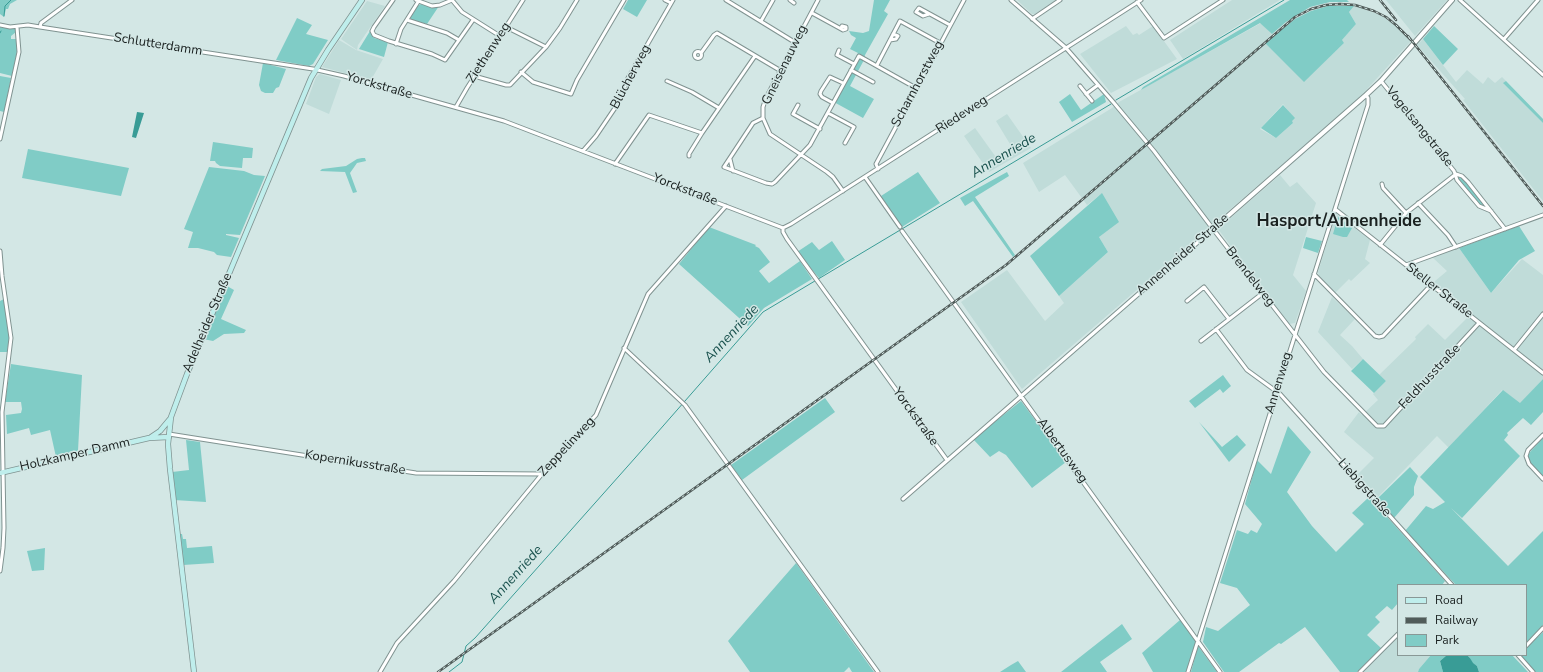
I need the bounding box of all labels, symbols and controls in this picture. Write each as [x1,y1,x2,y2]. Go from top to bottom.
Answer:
street label: Ziethenweg [464,20,514,86]
street label: Gneisenauweg [759,23,811,107]
street label: Schlutterdamm [113,30,203,60]
street label: Scharnhorstweg [889,38,947,130]
street label: Blücherweg [608,42,654,112]
street label: Yorckstraße [344,69,414,103]
street label: Vogelsangstraße [1382,84,1456,170]
street label: Riedeweg [933,93,991,137]
water label: Annenriede [968,130,1040,182]
street label: Yorckstraße [650,171,720,209]
street label: Annenheider Straße [1134,211,1232,299]
district label: Hasport/Annenheide [1257,212,1421,232]
street label: Brendelweg [1222,244,1278,310]
street label: Steller Straße [1402,260,1476,322]
street label: Adelheider Straße [180,271,236,375]
water label: Annenriede [701,302,763,366]
street label: Feldhusstraße [1396,341,1464,413]
street label: Annenweg [1262,350,1296,416]
street label: Yorckstraße [889,385,941,449]
street label: Zeppelinweg [535,414,599,480]
street label: Albertusweg [1033,416,1091,486]
street label: Holzkamper Damm [18,435,132,475]
street label: Kopernikusstraße [303,447,407,479]
street label: Liebigstraße [1334,456,1394,520]
water label: Annenriede [485,542,547,608]
legend [1397,584,1527,656]
text: Road [1435,592,1463,608]
text: Railway [1435,612,1478,628]
text: Park [1435,632,1459,648]

